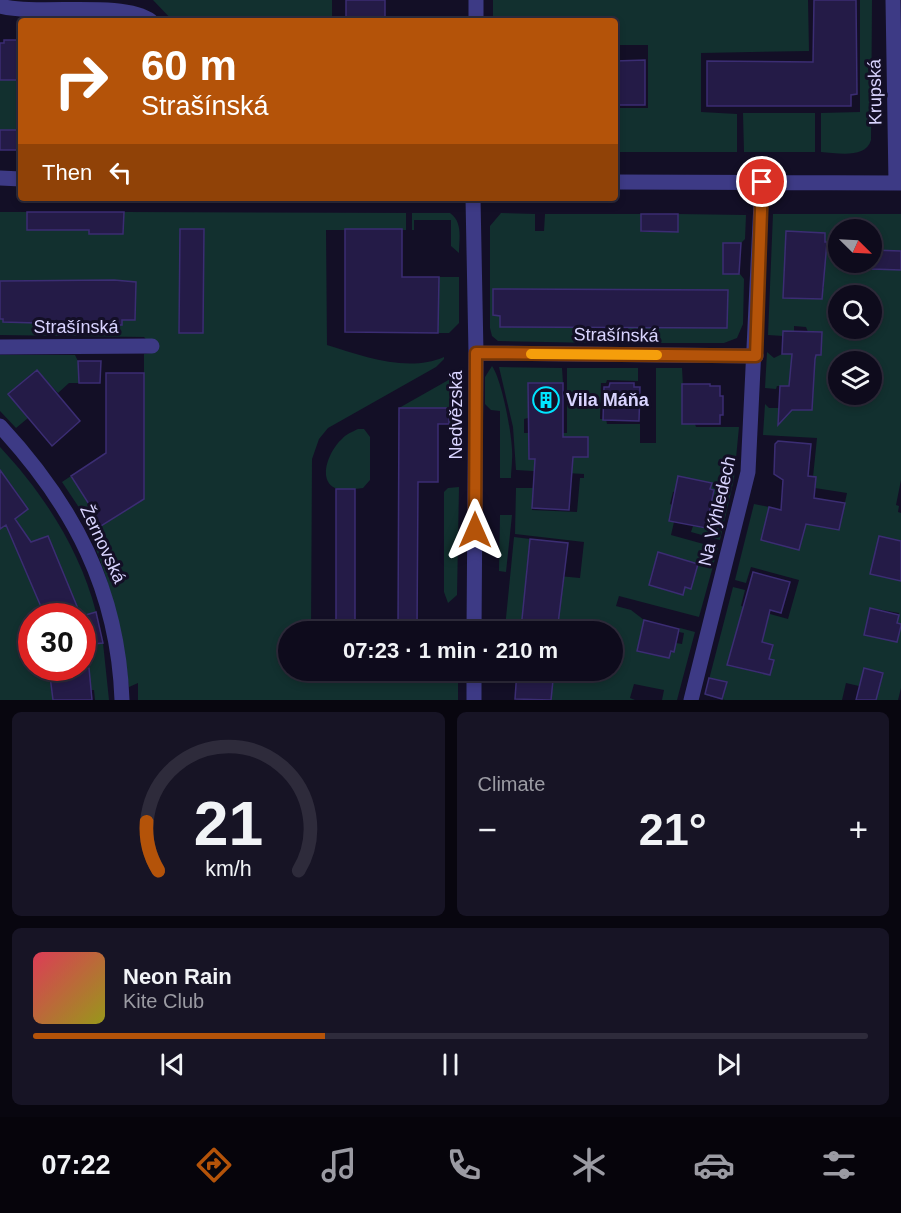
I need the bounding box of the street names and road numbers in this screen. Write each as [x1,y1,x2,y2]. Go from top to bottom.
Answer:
street label: Krupská [864,58,886,125]
street label: Strašínská [33,317,120,337]
street label: Strašínská [573,324,660,346]
street label: Nedvězská [446,369,466,460]
street label: Na Výhledech [695,454,739,568]
street label: Žernovská [76,502,130,587]

